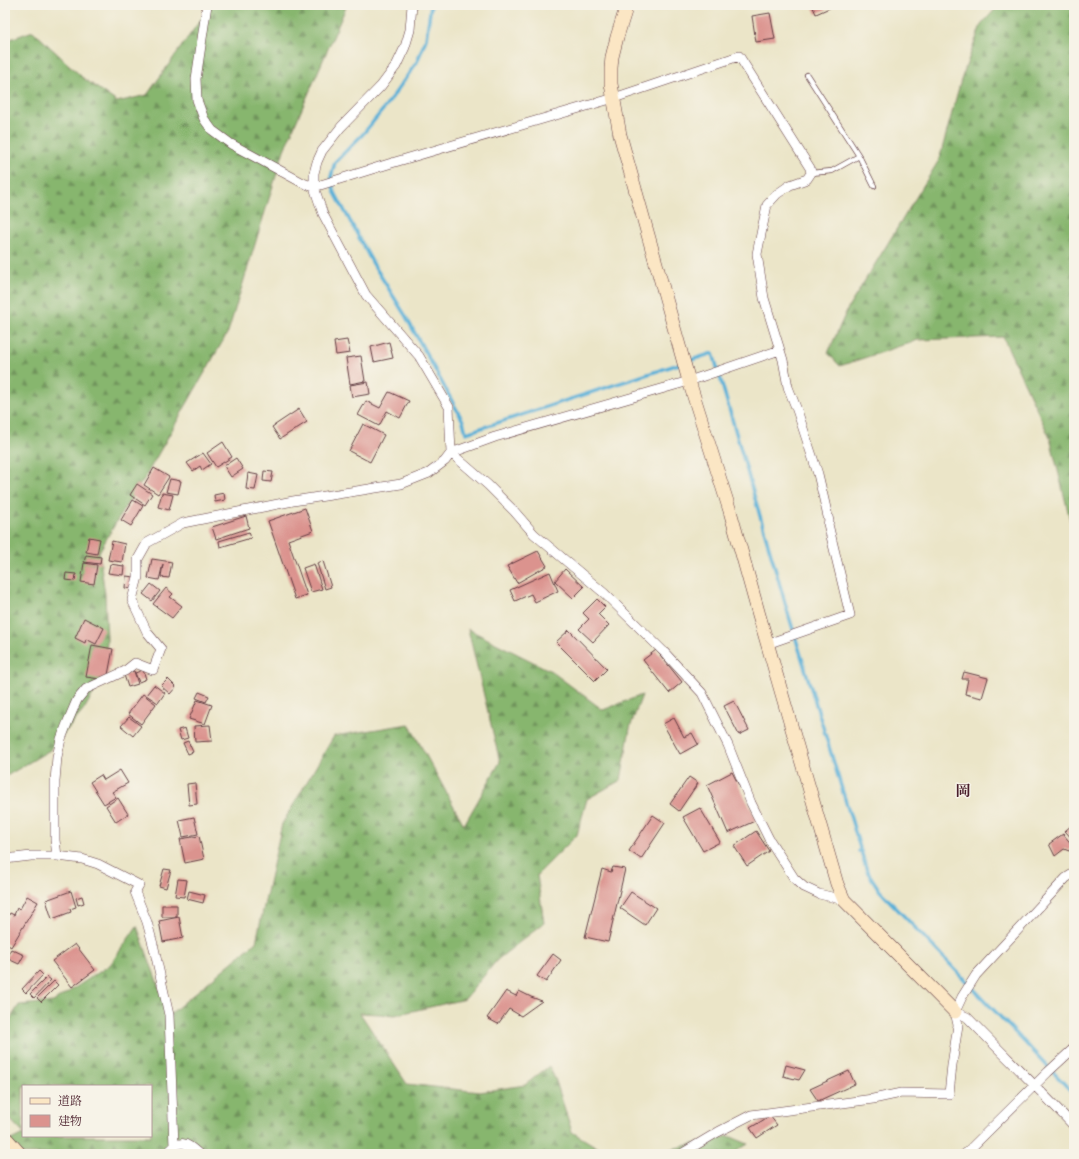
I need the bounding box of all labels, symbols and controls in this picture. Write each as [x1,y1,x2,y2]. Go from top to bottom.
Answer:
district label: 岡 [955,782,971,800]
legend [22,1085,152,1137]
text: 道路 [58,1094,82,1108]
text: 建物 [58,1114,82,1128]

